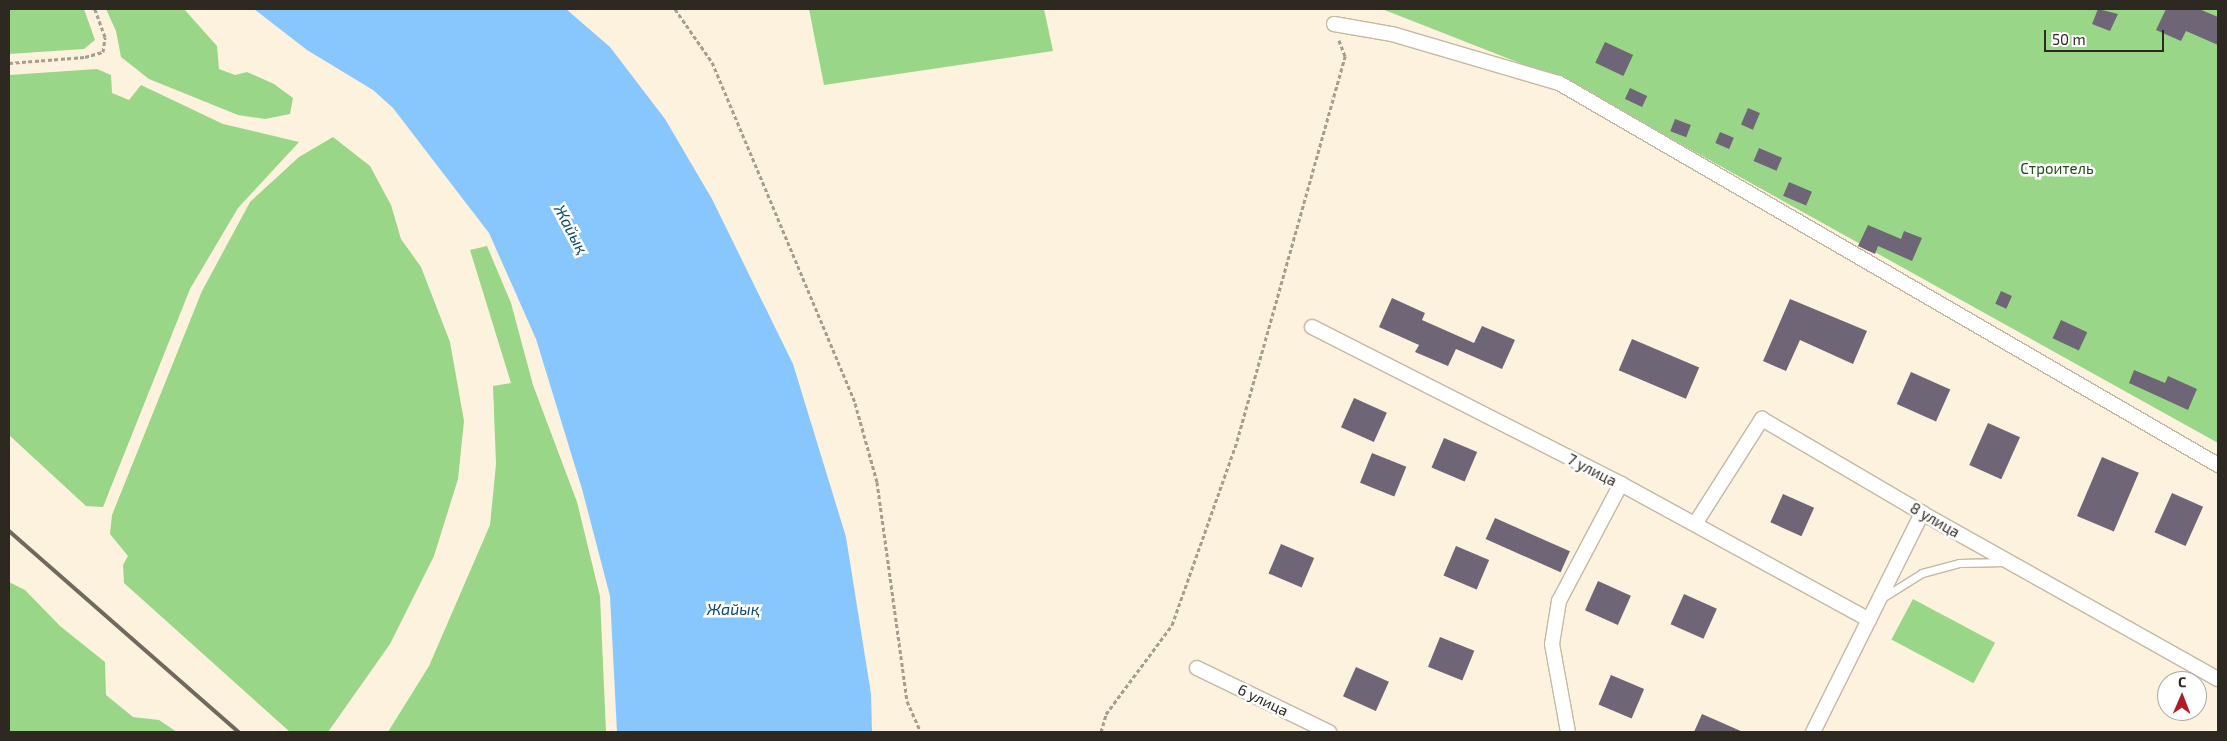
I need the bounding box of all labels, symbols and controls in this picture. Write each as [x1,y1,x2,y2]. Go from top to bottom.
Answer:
scale bar [2047,20,2167,52]
text: 50 m [2052,30,2086,48]
park label: Строитель [2020,160,2094,178]
water label: Жайық [550,201,592,257]
street label: 7 улица [1564,450,1620,490]
street label: 8 улица [1907,499,1963,541]
water label: Жайық [707,599,759,619]
north arrow [2157,671,2207,721]
text: С [2178,673,2187,690]
street label: 6 улица [1235,680,1291,720]

